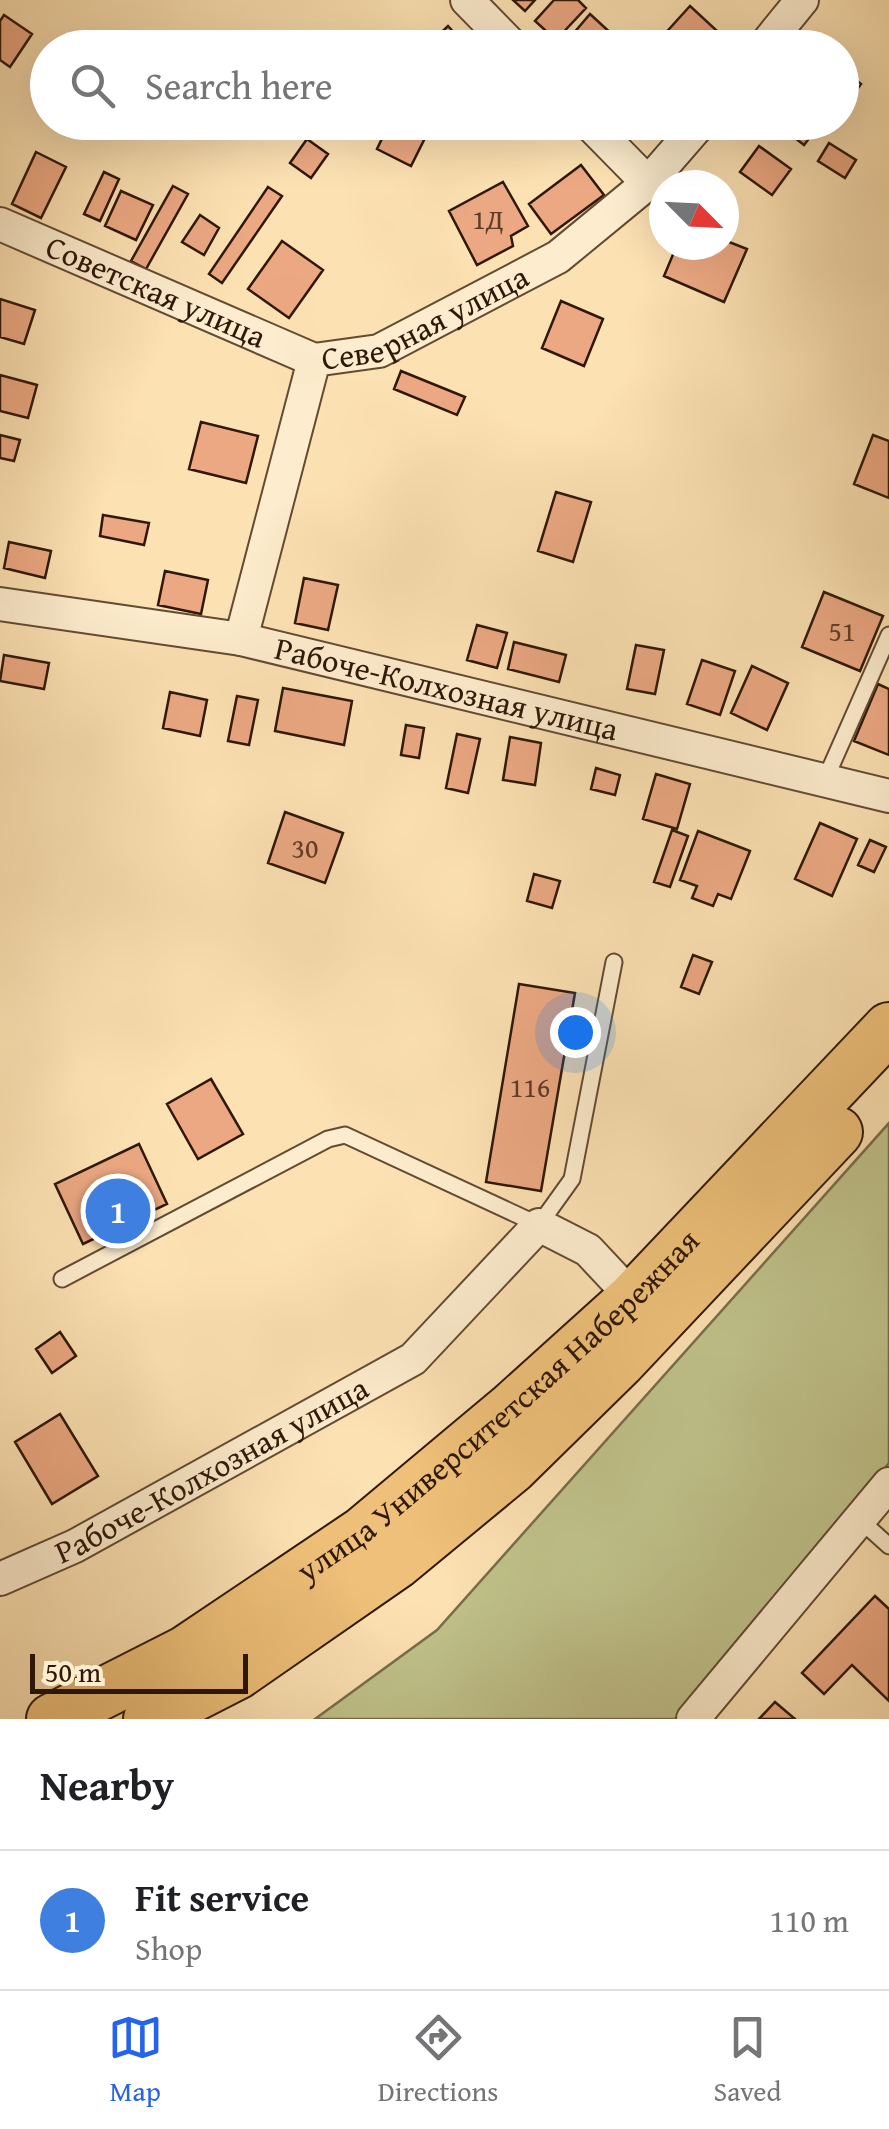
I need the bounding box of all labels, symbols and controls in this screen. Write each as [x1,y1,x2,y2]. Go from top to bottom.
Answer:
search box [30,30,859,140]
text: Search here [145,57,333,113]
icon: search [65,58,120,113]
north arrow [649,170,739,260]
house number: 1Д [472,198,504,239]
street label: Советская улица [39,223,274,360]
street label: Северная улица [318,252,537,382]
house number: 51 [829,610,855,651]
street label: Рабоче-Колхозная улица [270,624,624,753]
house number: 30 [292,827,318,868]
your location [550,1007,601,1058]
house number: 116 [510,1066,550,1107]
pin: 1 [86,1174,150,1248]
street label: улица Университетская Набережная [286,1218,710,1594]
street label: Рабоче-Колхозная улица [47,1364,377,1575]
scale bar [30,1649,248,1694]
text: 50 m [45,1651,101,1692]
text: Nearby [40,1754,174,1815]
text: Fit service [135,1869,309,1925]
text: 1 [64,1897,81,1944]
text: 110 m [770,1897,849,1944]
text: Shop [135,1925,202,1972]
tab: Map [108,2010,163,2111]
tab: Directions [378,2010,498,2111]
tab: Saved [714,2010,781,2111]

